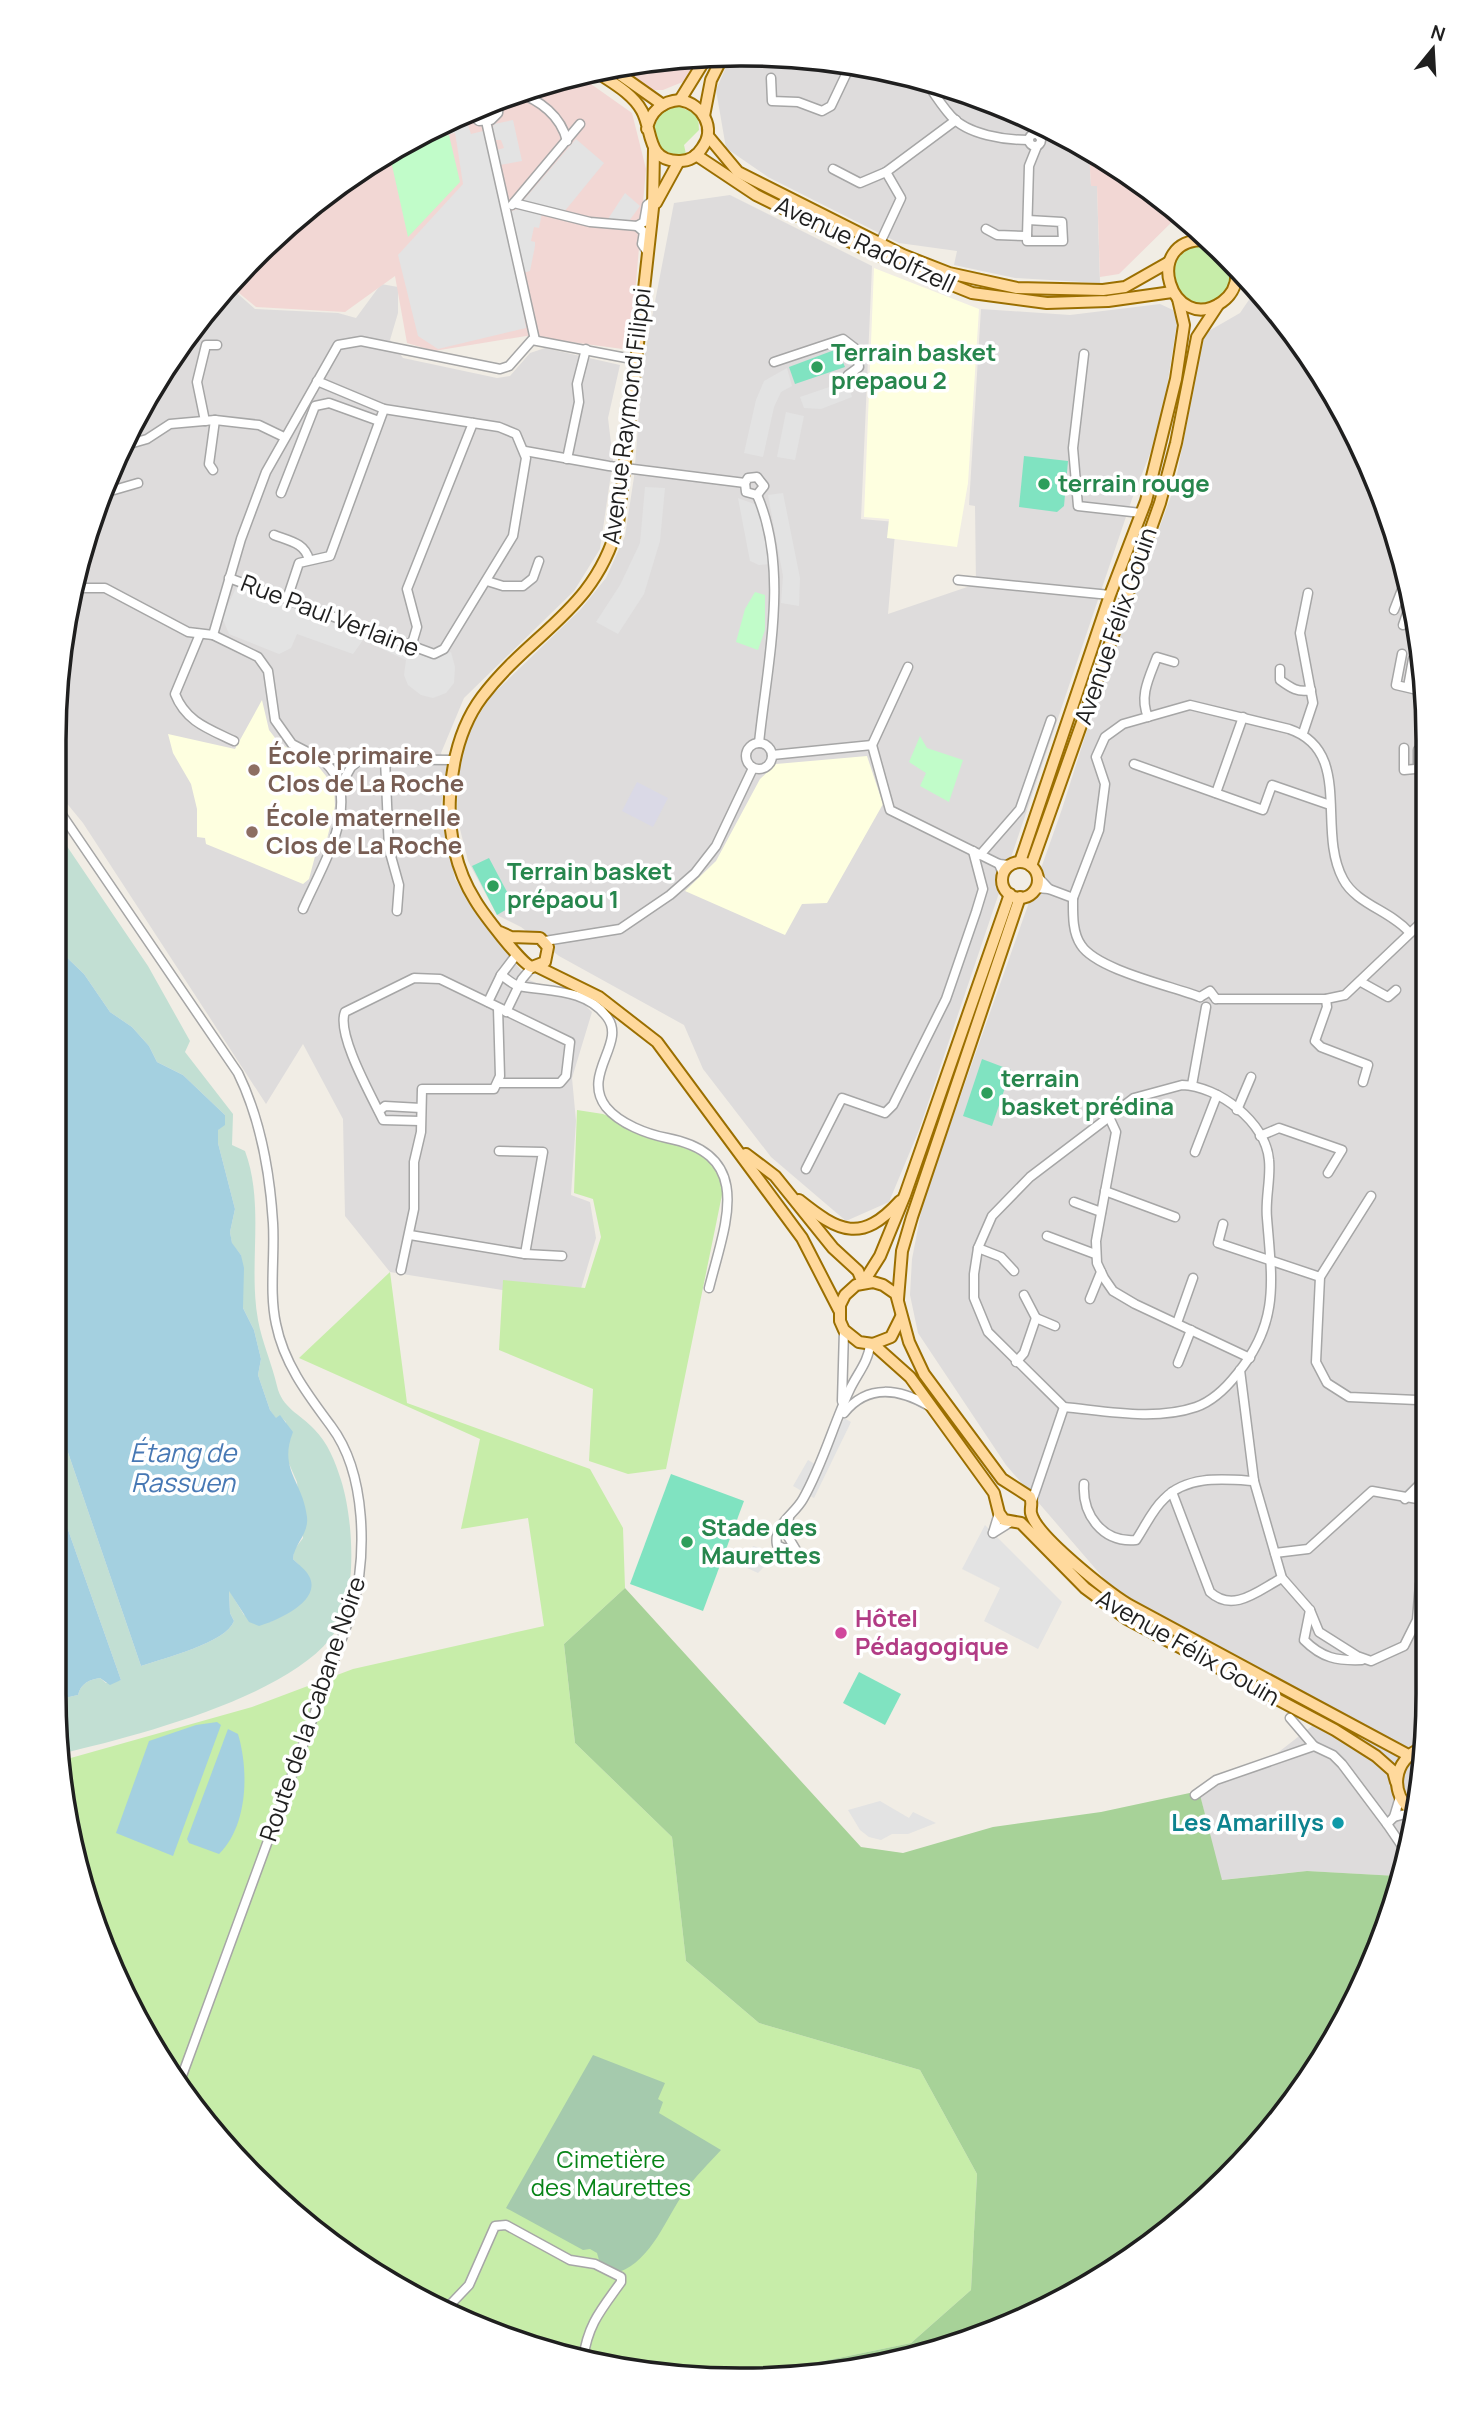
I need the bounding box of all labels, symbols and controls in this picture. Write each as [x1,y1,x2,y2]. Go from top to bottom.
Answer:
north arrow [1398,14,1468,84]
text: N [1428,18,1449,47]
street label: Avenue Radolfzell [770,187,961,300]
street label: Avenue Raymond Filippi [593,286,658,546]
place label: Terrain basket prepaou 2 [831,335,996,396]
marker: Terrain basket prepaou 2 [809,359,825,375]
place label: terrain rouge [1058,466,1210,499]
marker: terrain rouge [1036,476,1052,492]
street label: Avenue Félix Gouin [1065,523,1164,729]
street label: Rue Paul Verlaine [237,565,424,664]
place label: École primaire Clos de La Roche [268,738,464,799]
marker: École primaire Clos de La Roche [246,762,262,778]
place label: École maternelle Clos de La Roche [266,800,462,861]
marker: École maternelle Clos de La Roche [244,824,260,840]
place label: Terrain basket prépaou 1 [507,854,672,915]
marker: Terrain basket prépaou 1 [485,878,501,894]
place label: terrain basket prédina [1001,1061,1174,1122]
marker: terrain basket prédina [979,1085,995,1101]
water label: Étang de Rassuen [130,1434,238,1500]
place label: Stade des Maurettes [701,1510,821,1571]
marker: Stade des Maurettes [679,1534,695,1550]
street label: Route de la Cabane Noire [251,1572,372,1845]
street label: Avenue Félix Gouin [1091,1581,1286,1713]
place label: Hôtel Pédagogique [855,1601,1009,1662]
marker: Hôtel Pédagogique [833,1625,849,1641]
place label: Les Amarillys [1171,1805,1324,1838]
marker: Les Amarillys [1330,1815,1346,1831]
park label: Cimetière des Maurettes [531,2142,691,2203]

